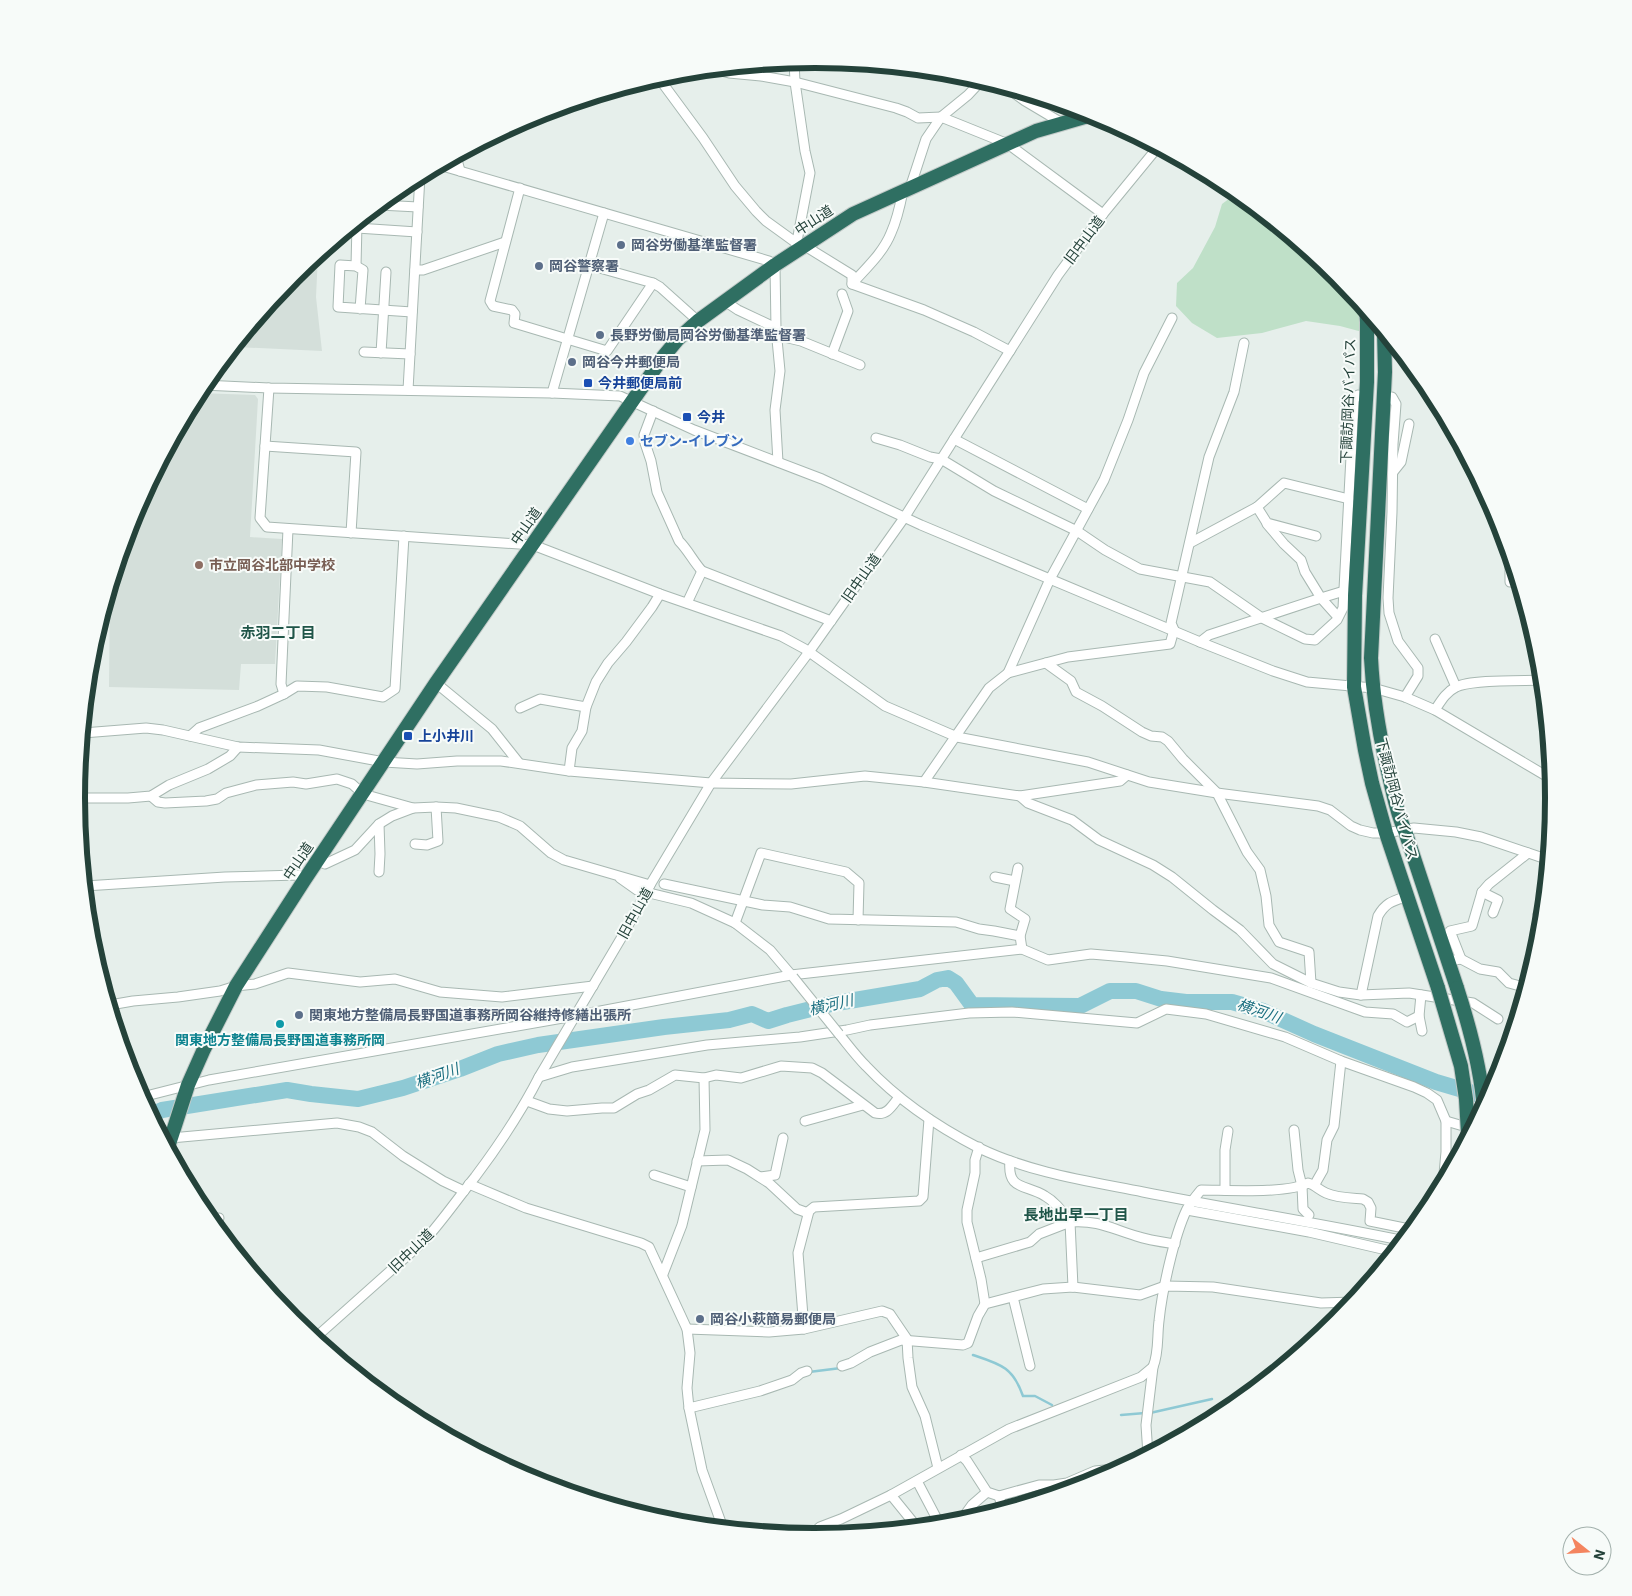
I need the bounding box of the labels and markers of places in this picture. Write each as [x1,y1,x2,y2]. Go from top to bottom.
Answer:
place label: 岡谷労働基準監督署 [631,236,757,254]
marker: 岡谷労働基準監督署 [615,239,627,251]
place label: 岡谷警察署 [549,257,619,275]
marker: 岡谷警察署 [533,260,545,272]
place label: 長野労働局岡谷労働基準監督署 [610,326,806,344]
marker: 長野労働局岡谷労働基準監督署 [594,329,606,341]
place label: 岡谷今井郵便局 [582,353,680,371]
marker: 岡谷今井郵便局 [566,356,578,368]
place label: 今井郵便局前 [598,374,682,392]
marker: 今井郵便局前 [582,377,594,389]
place label: 今井 [697,408,725,426]
marker: 今井 [681,411,693,423]
place label: セブン-イレブン [640,432,744,450]
marker: セブン-イレブン [624,435,636,447]
place label: 市立岡谷北部中学校 [209,556,335,574]
marker: 市立岡谷北部中学校 [193,559,205,571]
place label: 上小井川 [418,727,474,745]
marker: 上小井川 [402,730,414,742]
place label: 関東地方整備局長野国道事務所岡谷維持修繕出張所 [309,1006,631,1024]
marker: 関東地方整備局長野国道事務所岡谷維持修繕出張所 [293,1009,305,1021]
marker: 関東地方整備局長野国道事務所岡 [274,1018,286,1030]
place label: 関東地方整備局長野国道事務所岡 [175,1031,385,1049]
place label: 岡谷小萩簡易郵便局 [710,1310,836,1328]
marker: 岡谷小萩簡易郵便局 [694,1313,706,1325]

